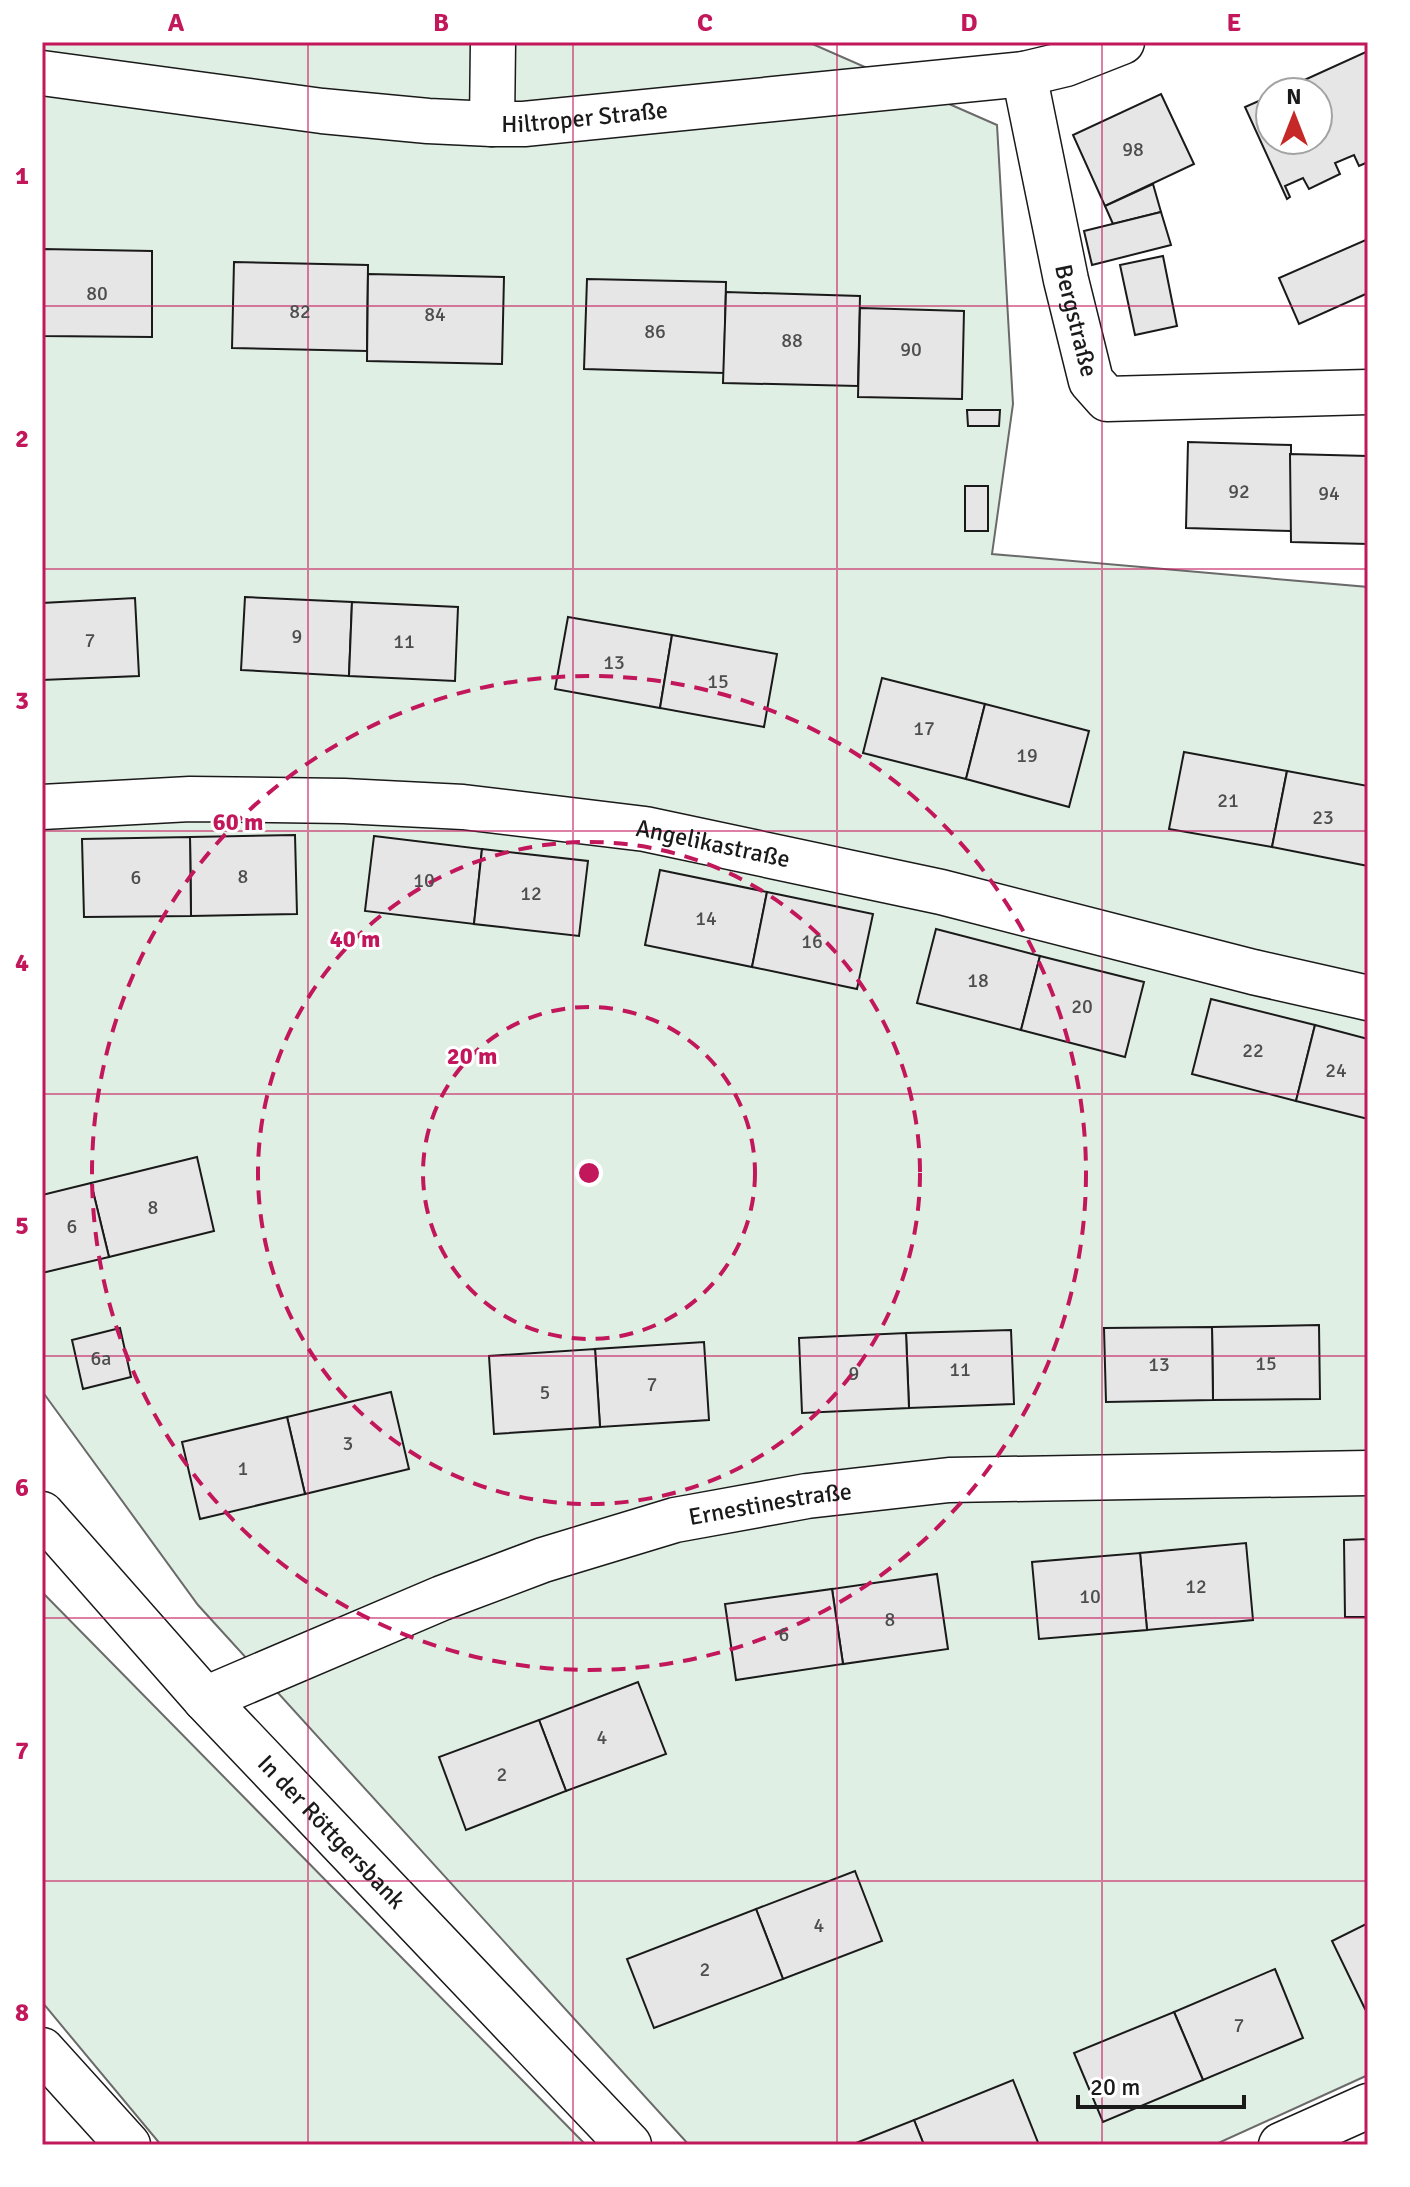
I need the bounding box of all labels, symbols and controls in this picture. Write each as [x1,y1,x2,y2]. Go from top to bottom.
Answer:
text: A [168,7,185,39]
text: B [433,7,449,39]
text: C [697,7,713,39]
text: D [960,7,978,39]
text: E [1227,7,1241,39]
north arrow [1254,76,1334,156]
text: N [1286,83,1302,110]
street label: Hiltroper Straße [501,95,669,139]
house number: 98 [1122,137,1144,162]
text: 1 [15,160,29,192]
street label: Bergstraße [1048,262,1104,380]
house number: 80 [86,281,108,306]
house number: 82 [289,299,311,324]
house number: 84 [424,302,446,327]
house number: 86 [644,319,666,344]
house number: 88 [781,328,803,353]
house number: 90 [900,337,922,362]
text: 2 [15,423,29,455]
house number: 92 [1228,479,1250,504]
house number: 94 [1318,481,1340,506]
house number: 9 [292,624,302,649]
house number: 7 [85,628,95,653]
house number: 11 [393,629,415,654]
house number: 13 [603,650,625,675]
house number: 15 [707,669,729,694]
text: 3 [15,685,29,717]
house number: 17 [913,716,935,741]
house number: 19 [1016,743,1038,768]
house number: 21 [1217,788,1239,813]
house number: 23 [1312,805,1334,830]
text: 60 m [213,807,263,837]
street label: Angelikastraße [634,813,793,874]
house number: 8 [238,864,248,889]
house number: 6 [131,865,141,890]
house number: 10 [413,868,435,893]
house number: 12 [520,881,542,906]
house number: 14 [695,906,717,931]
text: 40 m [330,924,380,954]
house number: 16 [801,929,823,954]
text: 4 [15,947,29,979]
house number: 18 [967,968,989,993]
house number: 20 [1071,994,1093,1019]
house number: 22 [1242,1038,1264,1063]
text: 20 m [447,1041,497,1071]
house number: 24 [1325,1058,1347,1083]
centre of rings [575,1159,603,1187]
house number: 8 [148,1195,158,1220]
text: 5 [15,1210,29,1242]
house number: 6 [67,1214,77,1239]
house number: 6a [91,1346,111,1371]
house number: 15 [1255,1351,1277,1376]
house number: 13 [1148,1352,1170,1377]
house number: 11 [949,1357,971,1382]
house number: 9 [849,1361,859,1386]
house number: 7 [647,1372,657,1397]
house number: 5 [540,1380,550,1405]
house number: 3 [343,1431,353,1456]
house number: 1 [238,1456,248,1481]
text: 6 [15,1472,29,1504]
street label: Ernestinestraße [686,1476,853,1532]
house number: 12 [1185,1574,1207,1599]
house number: 10 [1079,1584,1101,1609]
house number: 8 [885,1607,895,1632]
house number: 6 [779,1622,789,1647]
house number: 4 [597,1725,608,1750]
text: 7 [15,1735,29,1767]
street label: In der Röttgersbank [251,1749,412,1915]
house number: 2 [497,1762,507,1787]
house number: 4 [814,1913,825,1938]
house number: 2 [700,1957,710,1982]
text: 8 [15,1997,29,2029]
house number: 7 [1234,2013,1244,2038]
scale bar [1078,2059,1244,2109]
text: 20 m [1090,2072,1140,2102]

